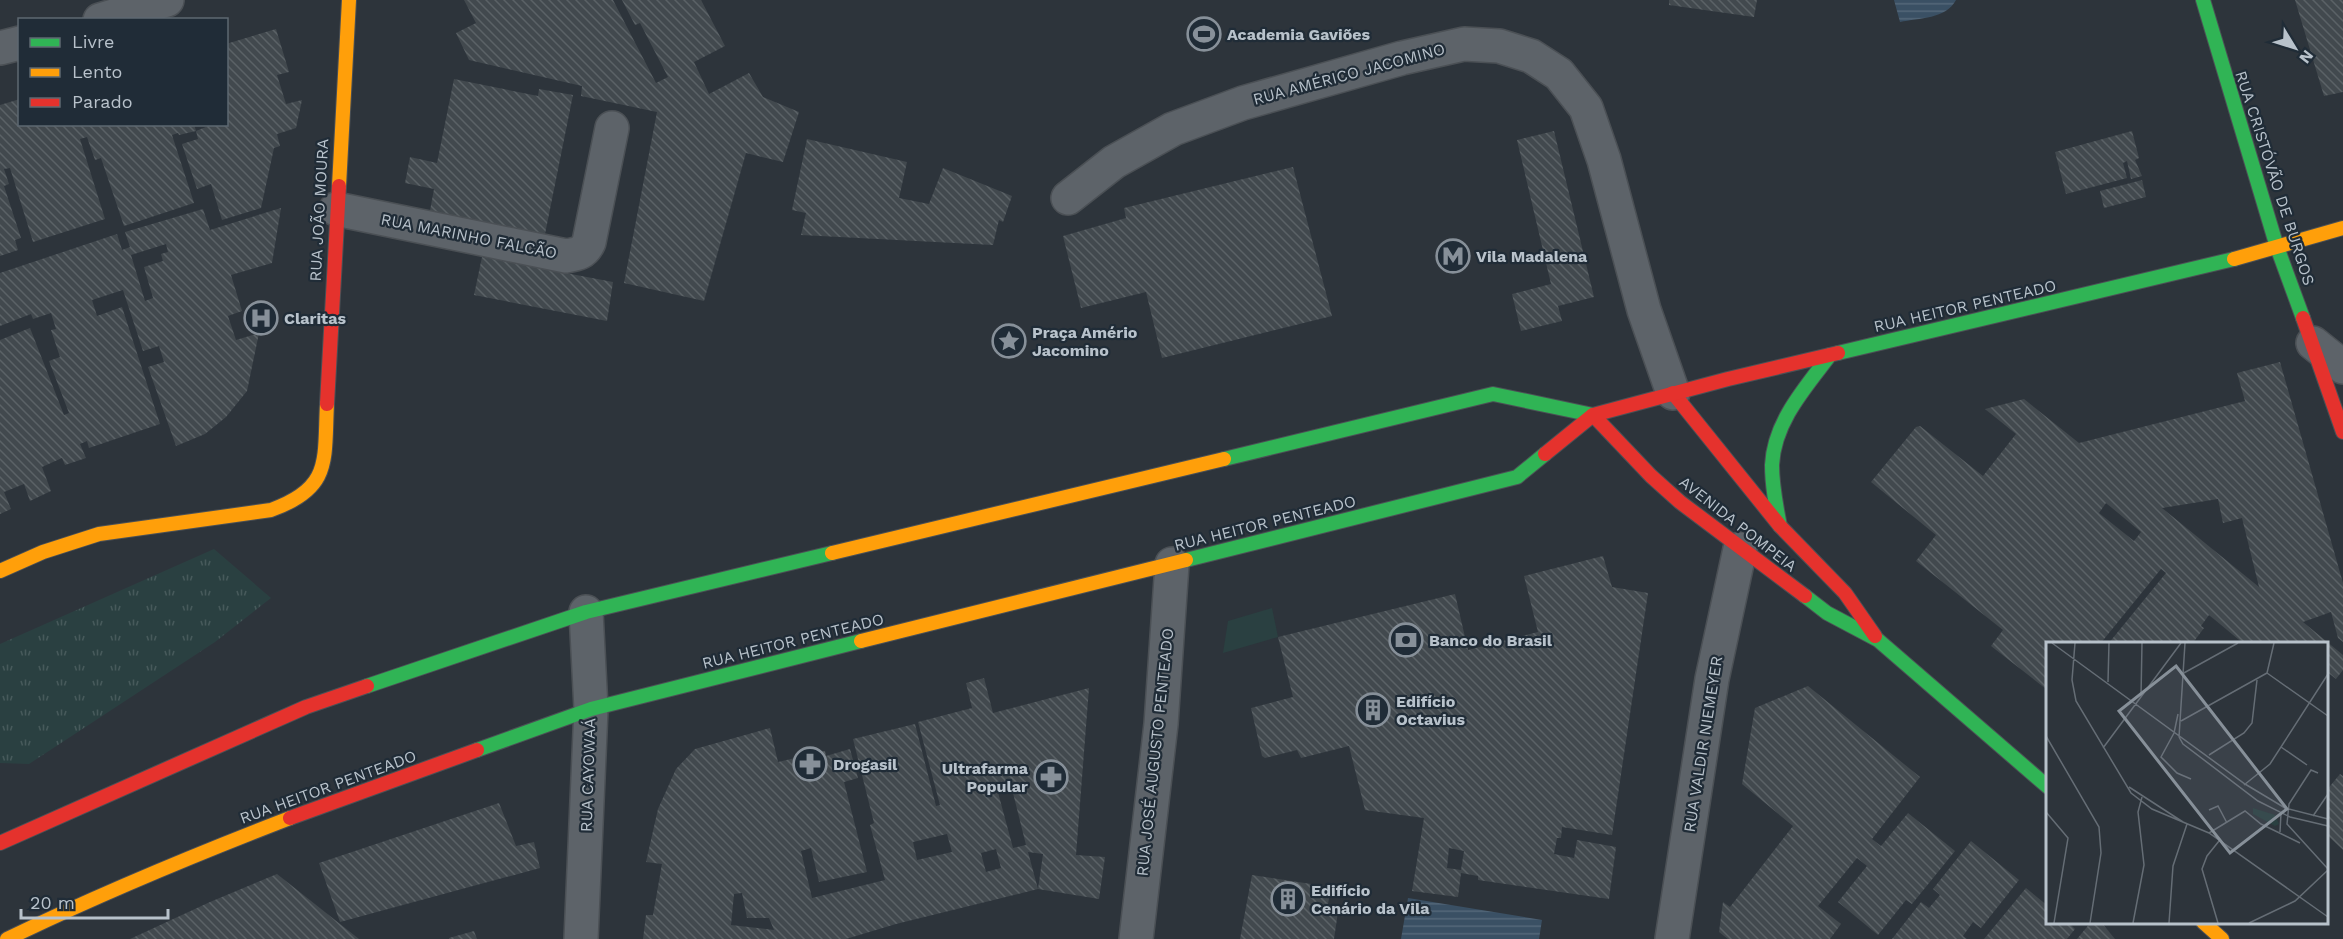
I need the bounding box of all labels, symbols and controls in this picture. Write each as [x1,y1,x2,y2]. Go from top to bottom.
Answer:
sports icon: Academia Gaviões [1186,16,1222,52]
legend [18,18,228,126]
north arrow [2265,18,2325,78]
place label: Academia Gaviões [1227,25,1371,44]
text: Livre [72,31,114,52]
street label: RUA AMÉRICO JACOMINO [1251,39,1447,109]
text: N [2295,46,2318,67]
text: Lento [72,61,122,82]
street label: RUA CRISTÓVÃO DE BURGOS [2231,68,2319,288]
text: Parado [72,91,133,112]
street label: RUA JOÃO MOURA [306,138,332,282]
street label: RUA MARINHO FALCÃO [379,210,559,262]
metro station icon: Vila Madalena [1435,238,1471,274]
place label: Vila Madalena [1476,247,1588,266]
street label: RUA HEITOR PENTEADO [1872,276,2058,336]
hospital icon: Claritas [243,300,279,336]
place label: Claritas [284,309,346,328]
place icon: Praça Amério Jacomino [991,323,1027,359]
place label: Praça Amério Jacomino [1032,323,1138,360]
street label: AVENIDA POMPEIA [1675,472,1801,576]
street label: RUA HEITOR PENTEADO [1172,491,1358,555]
street label: RUA HEITOR PENTEADO [700,609,886,673]
bank icon: Banco do Brasil [1388,622,1424,658]
street label: RUA JOSÉ AUGUSTO PENTEADO [1133,627,1177,877]
place label: Banco do Brasil [1429,631,1553,650]
inset map [2046,642,2328,924]
street label: RUA VALDIR NIEMEYER [1680,654,1726,834]
building icon: Edifício Octavius [1355,692,1391,728]
place label: Edifício Octavius [1396,692,1465,729]
street label: RUA CAYOWAÁ [577,717,599,832]
street label: RUA HEITOR PENTEADO [237,746,419,828]
pharmacy icon: Drogasil [792,746,828,782]
place label: Drogasil [833,755,898,774]
place label: Ultrafarma Popular [942,759,1029,796]
pharmacy icon: Ultrafarma Popular [1033,759,1069,795]
building icon: Edifício Cenário da Vila [1270,881,1306,917]
place label: Edifício Cenário da Vila [1311,881,1430,918]
scale bar [21,882,168,920]
text: 20 m [30,892,75,913]

